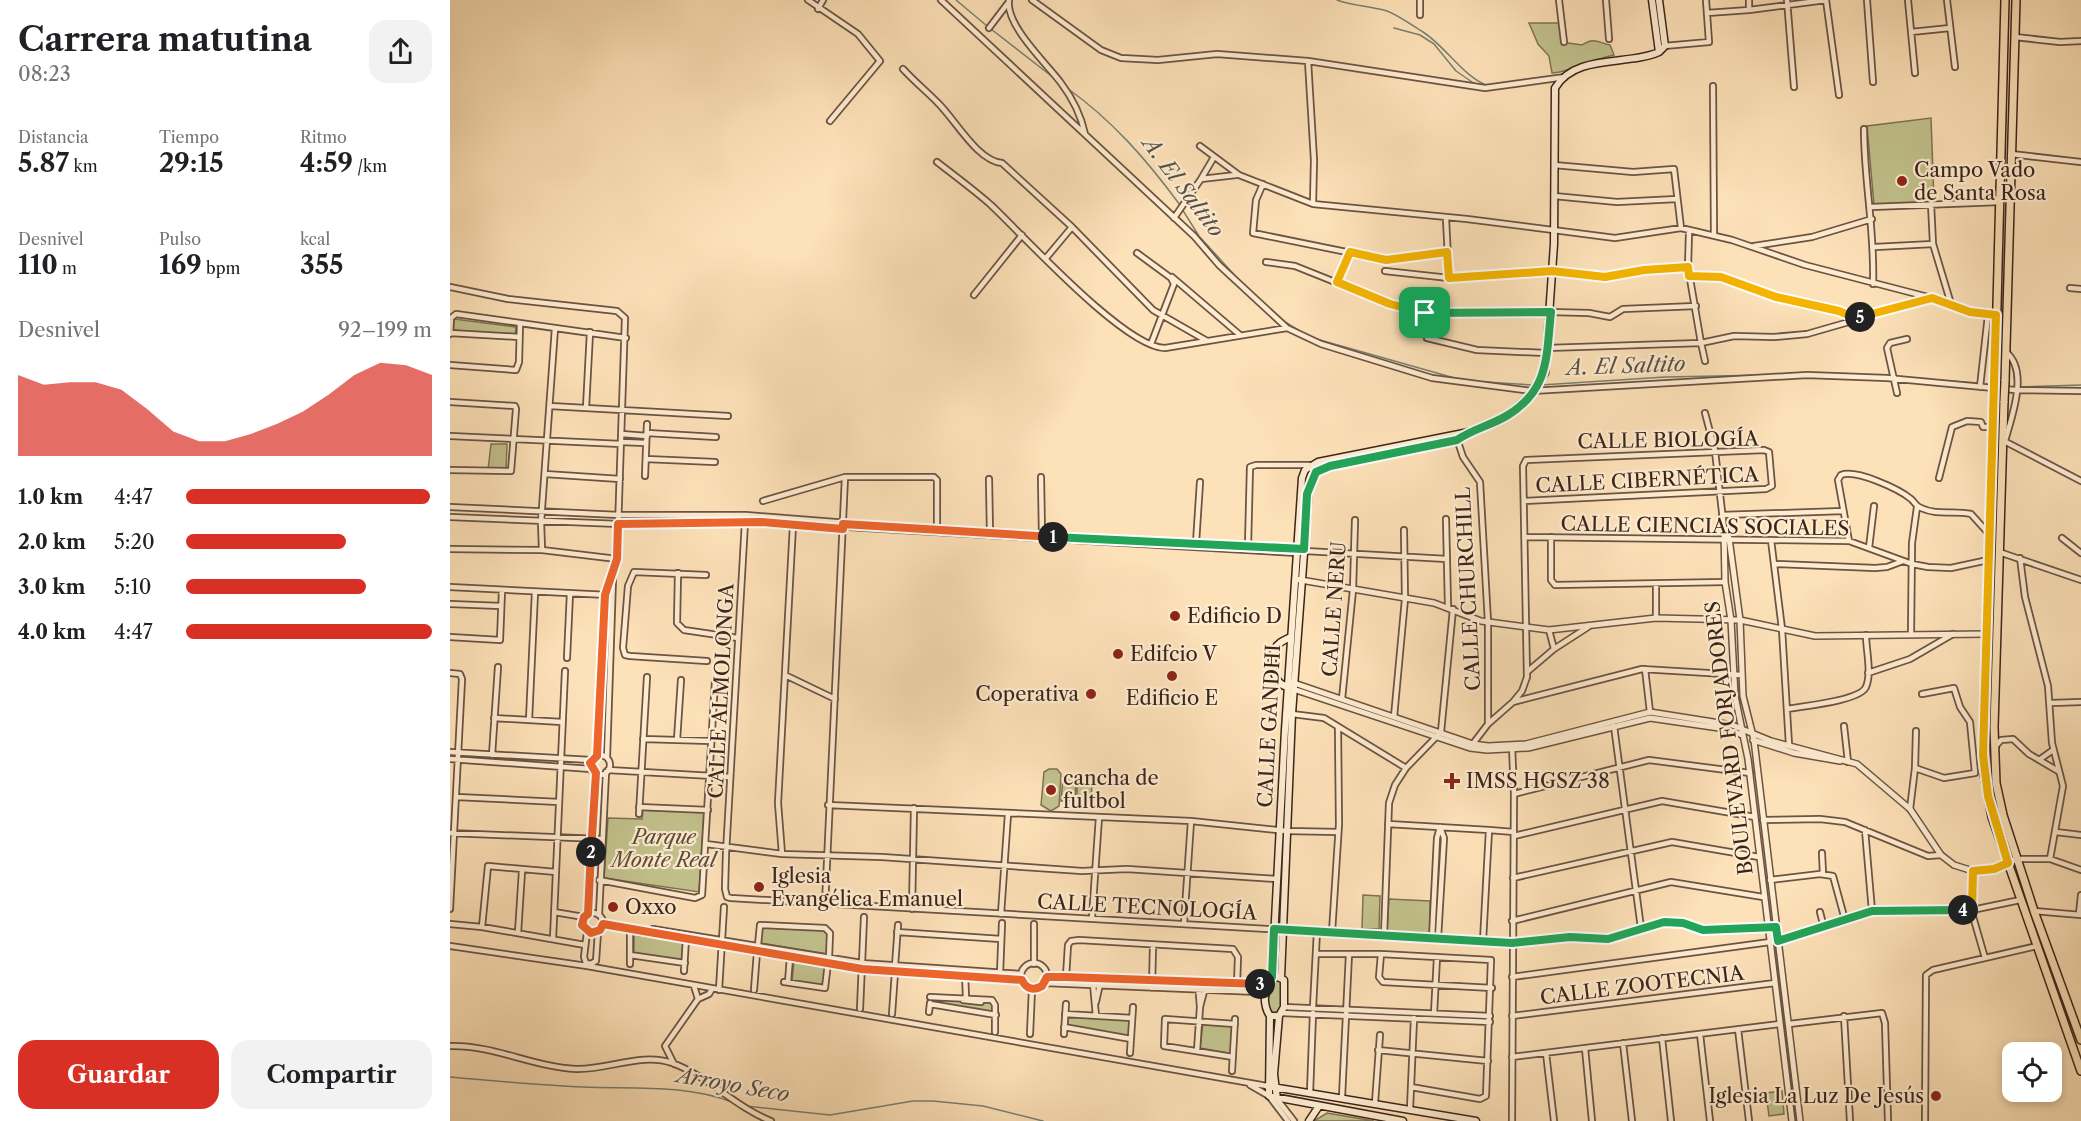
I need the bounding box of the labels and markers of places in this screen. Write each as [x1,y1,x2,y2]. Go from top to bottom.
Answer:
place label: Campo Vado de Santa Rosa [1914,158,2047,205]
marker: Campo Vado de Santa Rosa [1895,174,1909,188]
pin [1399,287,1450,338]
pin: 5 [1845,302,1875,332]
pin: 1 [1038,522,1068,552]
place label: Edificio D [1187,604,1282,628]
marker: Edificio D [1168,609,1182,623]
place label: Edifcio V [1130,642,1217,666]
marker: Edifcio V [1111,647,1125,661]
marker: Edificio E [1165,669,1179,683]
place label: Coperativa [975,682,1079,706]
place label: Edificio E [1126,686,1218,710]
marker: Coperativa [1084,687,1098,701]
place label: cancha de fultbol [1063,766,1159,813]
place label: IMSS HGSZ 38 [1466,769,1610,793]
marker: IMSS HGSZ 38 [1443,772,1461,790]
marker: cancha de fultbol [1044,783,1058,797]
pin: 2 [576,837,606,867]
place label: Iglesia Evangélica Emanuel [771,864,963,911]
marker: Iglesia Evangélica Emanuel [752,880,766,894]
place label: Oxxo [625,895,677,919]
pin: 4 [1948,895,1978,925]
marker: Oxxo [606,900,620,914]
pin: 3 [1245,969,1275,999]
place label: Iglesia La Luz De Jesús [1709,1084,1924,1108]
marker: Iglesia La Luz De Jesús [1929,1089,1943,1103]

